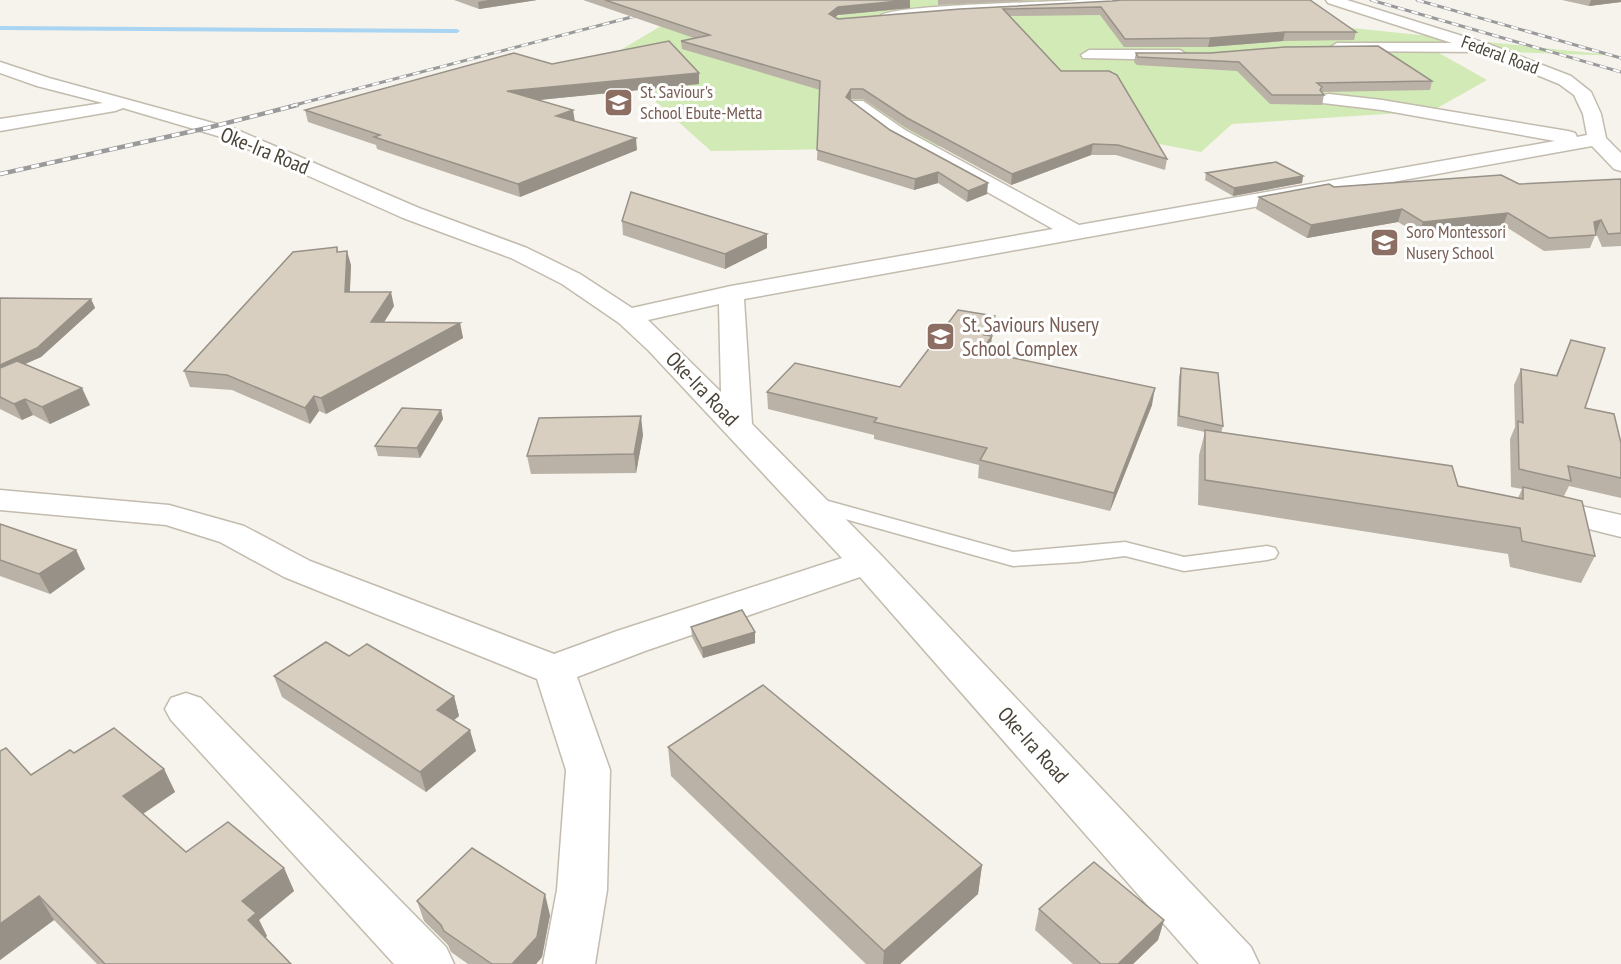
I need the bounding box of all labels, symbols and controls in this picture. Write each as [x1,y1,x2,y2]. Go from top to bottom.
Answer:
street label: Federal Road [1458,30,1542,79]
place label: St. Saviour's School Ebute-Metta [640,80,762,124]
school or university icon: St. Saviour's School Ebute-Metta [603,86,635,118]
street label: Oke-Ira Road [217,120,314,181]
place label: Soro Montessori Nusery School [1406,220,1506,264]
school or university icon: Soro Montessori Nusery School [1369,226,1401,258]
place label: St. Saviours Nusery School Complex [962,311,1099,362]
school or university icon: St. Saviours Nusery School Complex [925,321,957,353]
street label: Oke-Ira Road [660,346,745,432]
street label: Oke-Ira Road [992,701,1075,788]

